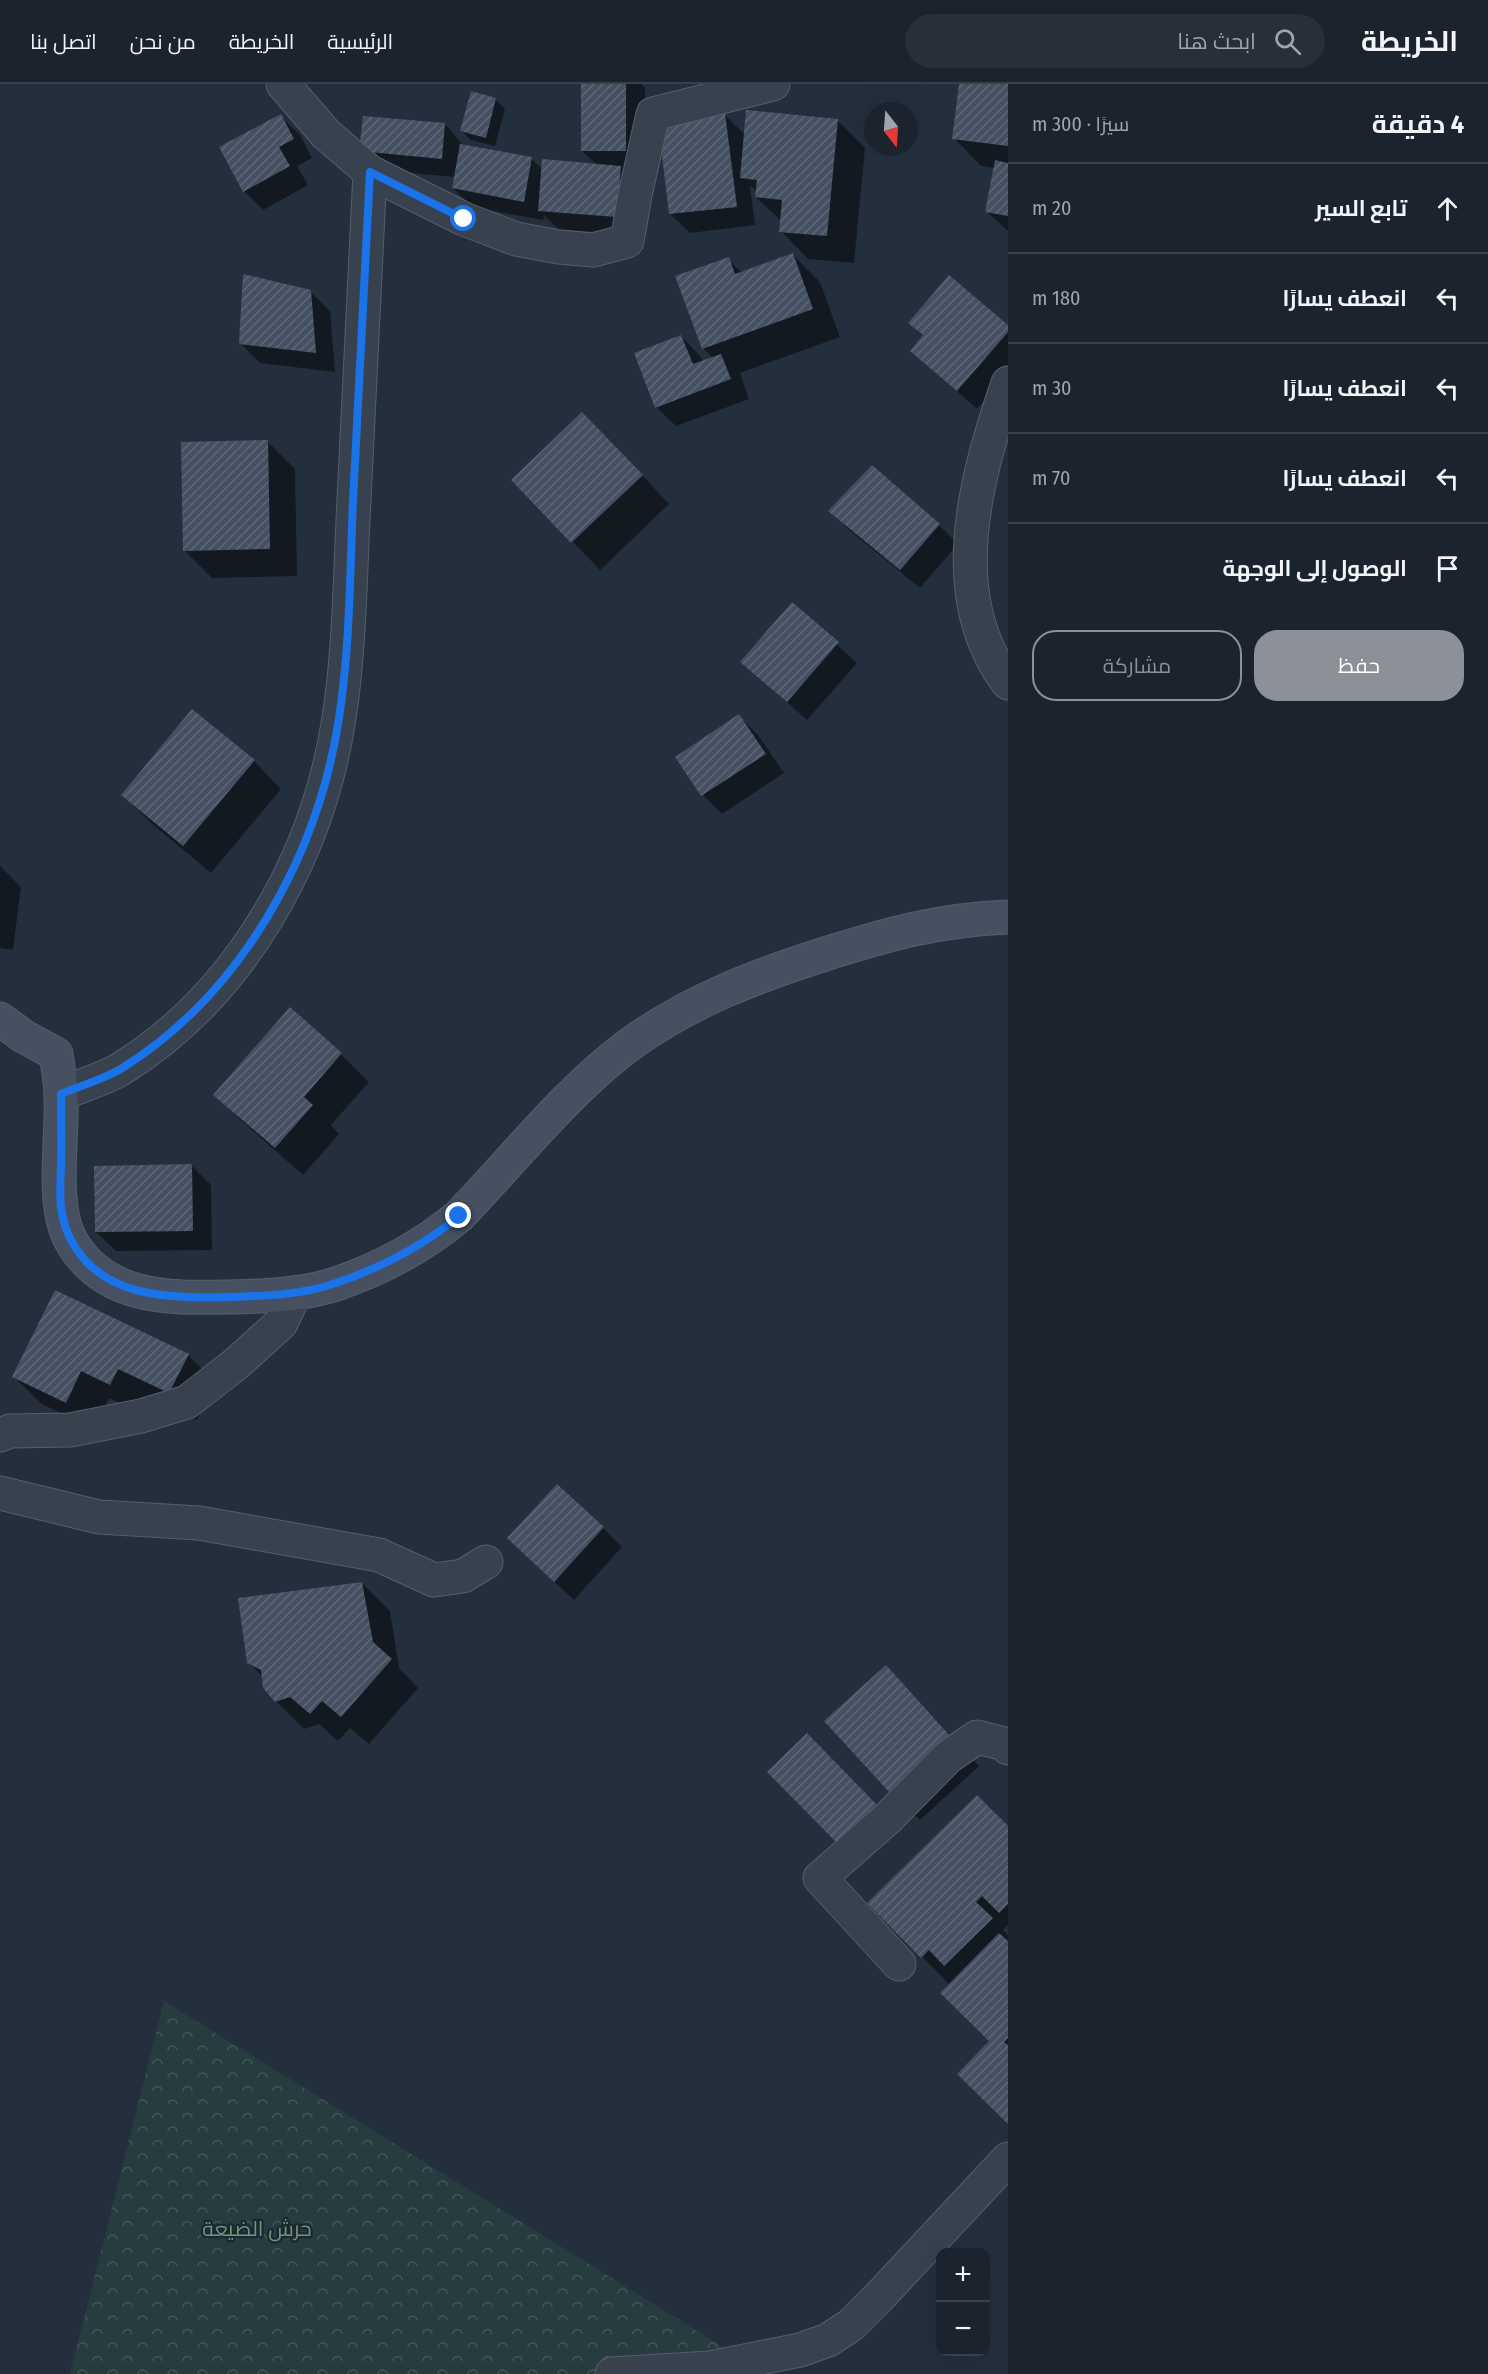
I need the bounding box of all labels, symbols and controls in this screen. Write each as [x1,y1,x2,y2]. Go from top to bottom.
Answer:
search box [905,14,1325,68]
icon: search [1271,25,1304,58]
text: الخريطة [1361,25,1458,58]
text: ابحث هنا [1177,28,1256,55]
text: اتصل بنا [30,29,97,55]
text: من نحن [130,29,196,55]
text: الخريطة [229,29,294,55]
text: الرئيسية [327,29,393,55]
north arrow [864,102,918,156]
text: 4 دقيقة [1372,109,1464,140]
text: سيرًا · 300 m [1032,112,1129,136]
icon: ahead [1431,192,1464,225]
text: تابع السير [1315,195,1407,222]
text: 20 m [1032,196,1071,220]
route start [450,205,476,231]
icon: left [1431,282,1464,315]
text: انعطف يسارًا [1282,285,1407,312]
text: 180 m [1032,286,1080,310]
icon: left [1431,372,1464,405]
text: انعطف يسارًا [1282,375,1407,402]
text: 30 m [1032,376,1072,400]
icon: left [1431,462,1464,495]
text: انعطف يسارًا [1282,465,1407,492]
text: 70 m [1032,466,1070,490]
icon: arrive [1431,552,1464,585]
text: الوصول إلى الوجهة [1223,555,1407,582]
button: مشاركة [1032,630,1242,701]
button: حفظ [1254,630,1464,701]
route end [445,1202,471,1228]
park label: حرش الضيعة [202,2216,312,2242]
map controls [936,2248,990,2356]
button: + [936,2248,990,2302]
button: − [936,2302,990,2356]

